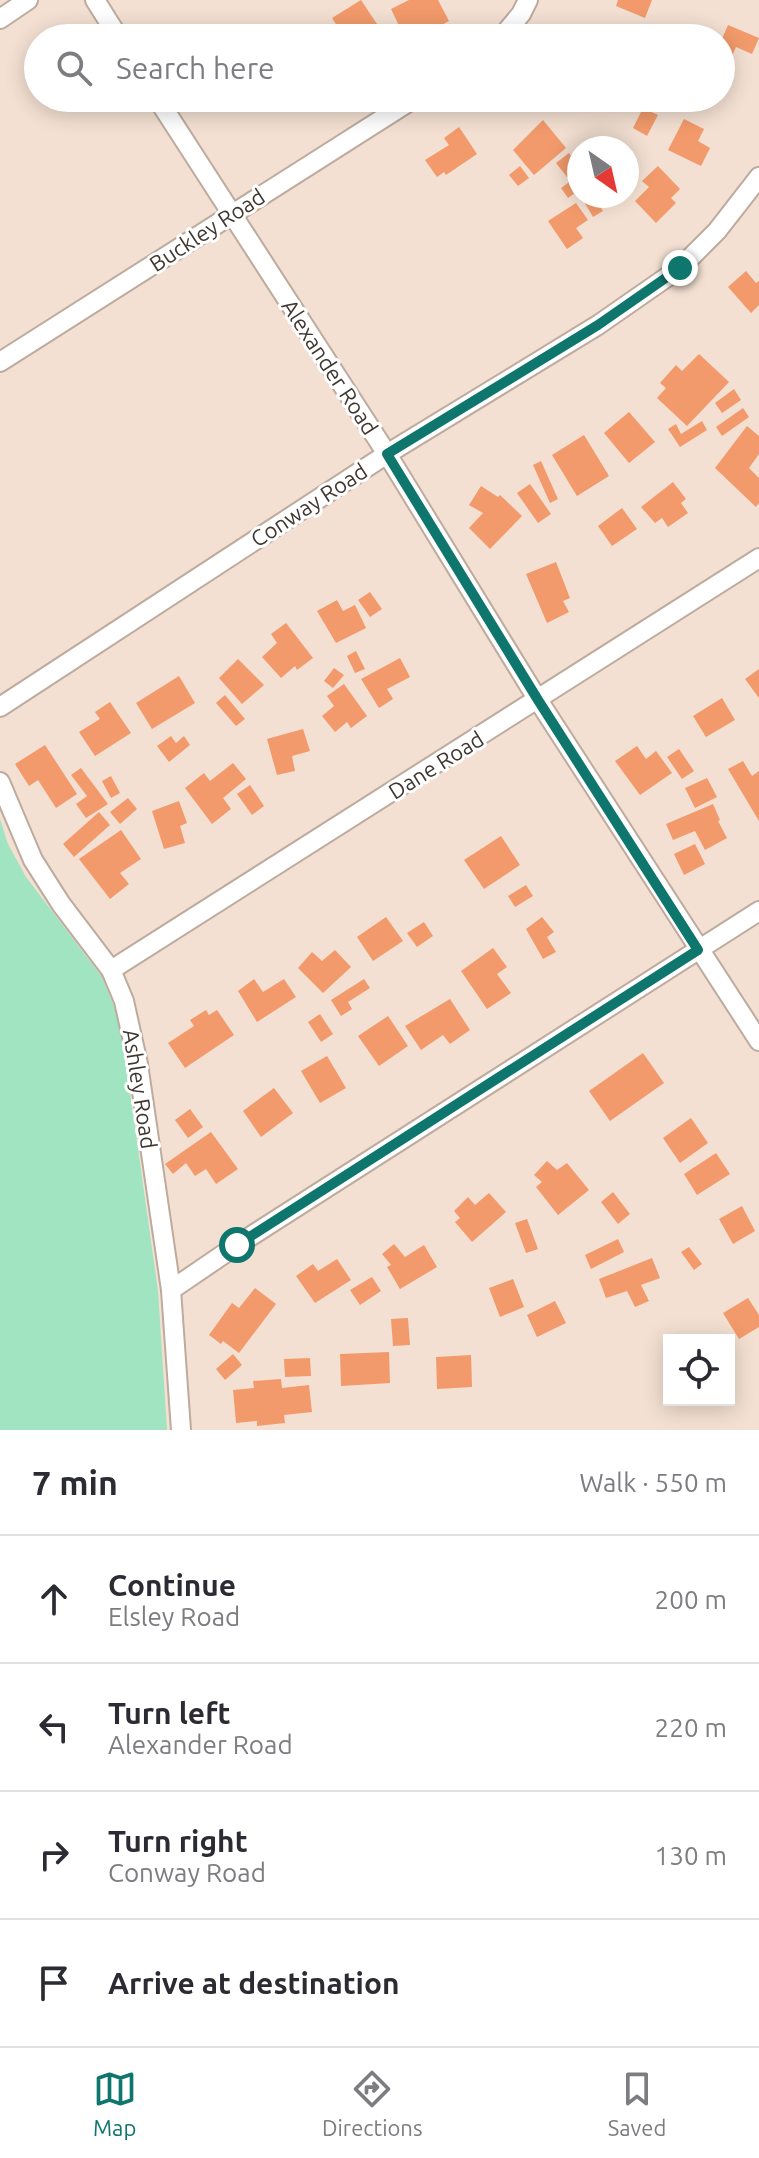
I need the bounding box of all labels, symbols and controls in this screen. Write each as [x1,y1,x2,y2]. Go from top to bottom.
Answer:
search box [24,24,735,112]
icon: search [52,46,96,90]
text: Search here [116,51,275,85]
north arrow [567,136,639,208]
street label: Buckley Road [145,183,269,276]
route end [662,250,698,286]
street label: Alexander Road [277,294,383,439]
street label: Conway Road [246,458,372,551]
street label: Dane Road [384,726,488,804]
street label: Ashley Road [119,1027,162,1151]
route start [219,1227,255,1263]
map controls [663,1334,735,1406]
button: locate [663,1334,735,1406]
text: 7 min [32,1463,118,1501]
text: Walk · 550 m [579,1468,727,1497]
text: Continue [108,1568,236,1602]
icon: ahead [32,1577,76,1621]
text: 200 m [655,1585,727,1614]
text: Elsley Road [108,1602,240,1631]
text: Turn left [108,1696,230,1730]
icon: left [32,1705,76,1749]
text: 220 m [655,1713,727,1742]
text: Alexander Road [108,1730,293,1759]
text: Turn right [108,1824,248,1858]
icon: right [32,1833,76,1877]
text: 130 m [655,1841,727,1870]
text: Conway Road [108,1858,266,1887]
icon: arrive [32,1961,76,2005]
text: Arrive at destination [108,1966,400,2000]
tab: Map [93,2067,137,2140]
tab: Directions [322,2067,422,2140]
tab: Saved [608,2067,666,2140]

